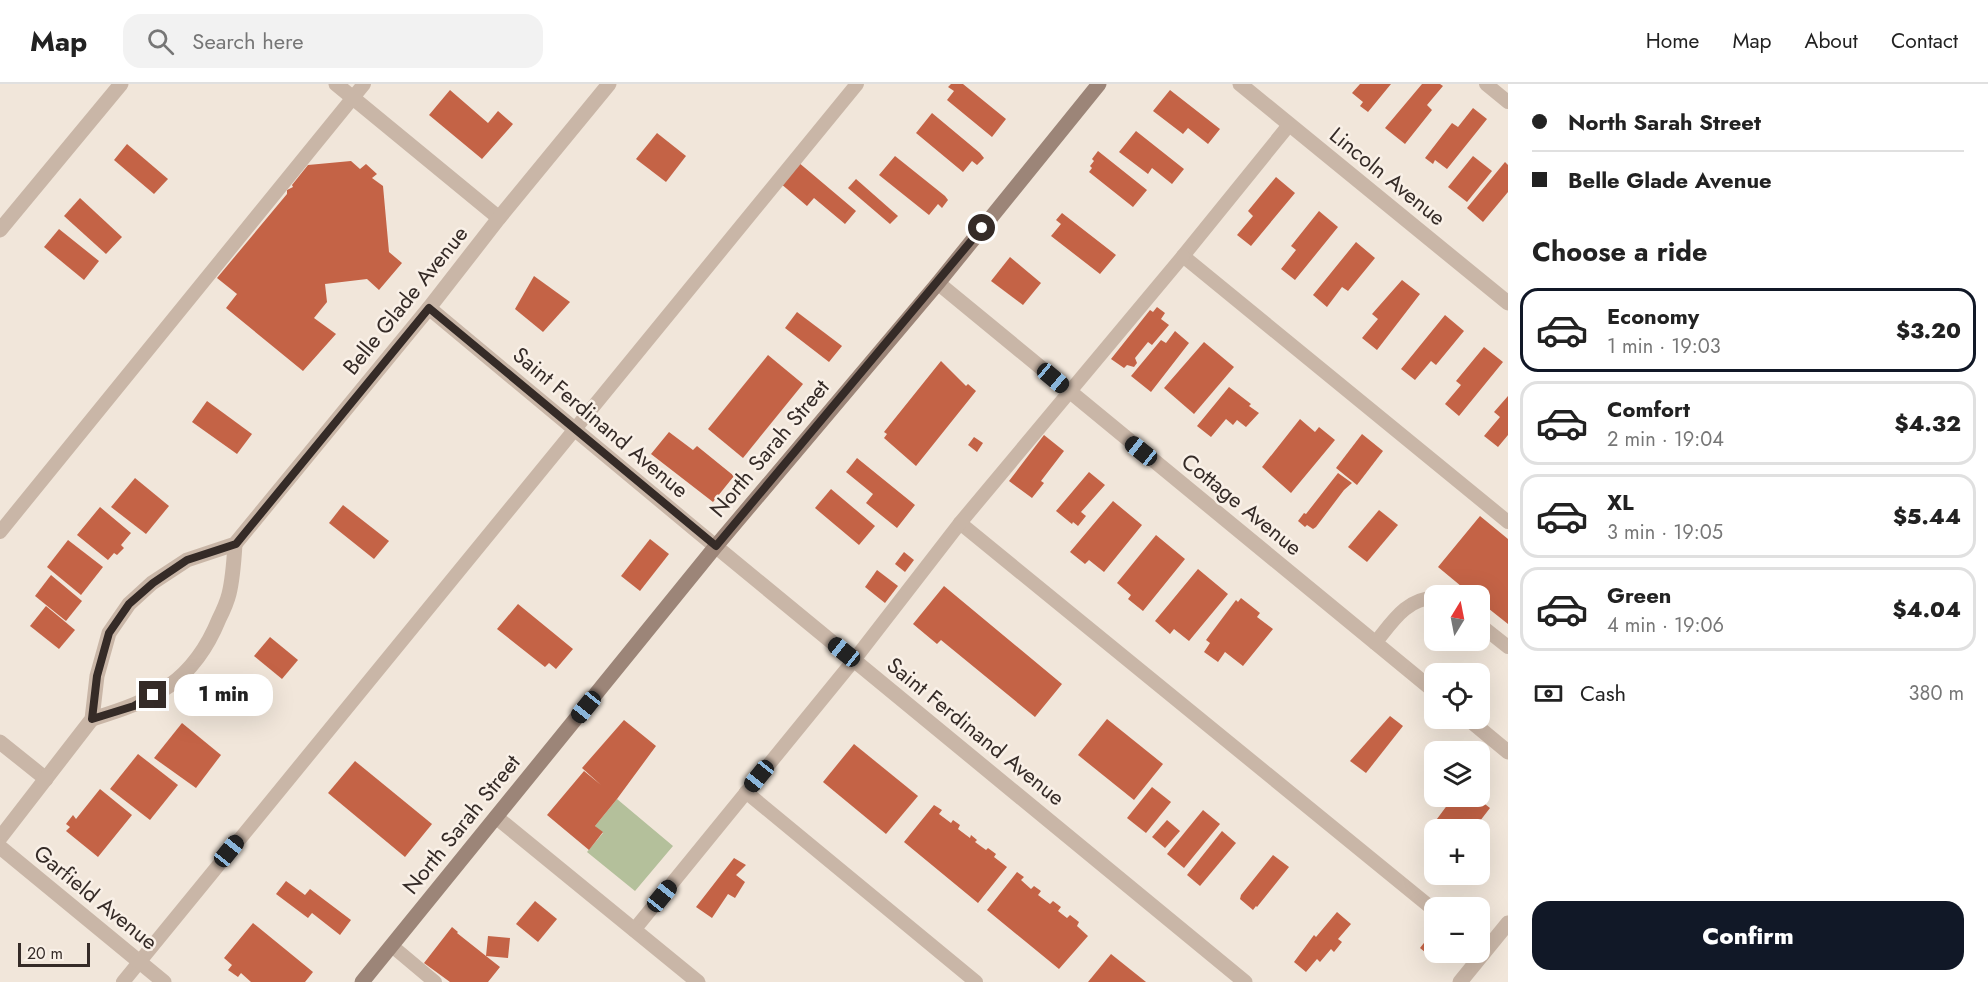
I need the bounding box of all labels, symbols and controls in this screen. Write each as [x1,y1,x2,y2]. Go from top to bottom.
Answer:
search box [123,14,543,68]
text: Map [30,21,87,62]
icon: search [144,25,177,58]
text: Search here [192,25,304,57]
text: Home [1646,26,1699,56]
text: Map [1732,26,1772,56]
text: About [1805,26,1858,56]
text: Contact [1891,26,1958,56]
text: North Sarah Street [1568,106,1761,138]
street label: Lincoln Avenue [1323,119,1453,233]
text: Belle Glade Avenue [1568,164,1772,196]
route start [968,214,995,241]
street label: Belle Glade Avenue [335,219,475,381]
text: Choose a ride [1532,232,1707,271]
text: Economy [1607,300,1699,332]
icon: car [1535,303,1589,357]
text: $3.20 [1896,314,1961,346]
text: 1 min · 19:03 [1607,332,1721,361]
street label: Saint Ferdinand Avenue [506,339,696,505]
car [1033,360,1073,396]
street label: North Sarah Street [702,371,837,524]
text: Comfort [1607,393,1690,425]
icon: car [1535,396,1589,450]
text: $4.32 [1895,407,1961,439]
text: 2 min · 19:04 [1607,425,1724,454]
car [1121,433,1161,469]
street label: Cottage Avenue [1175,445,1309,563]
text: XL [1607,486,1634,518]
icon: car [1535,489,1589,543]
text: $5.44 [1893,500,1961,532]
text: 3 min · 19:05 [1607,518,1723,547]
text: Green [1607,579,1671,611]
icon: car [1535,582,1589,636]
north arrow [1424,585,1490,651]
map controls [1424,585,1490,963]
text: $4.04 [1893,593,1961,625]
text: 4 min · 19:06 [1607,611,1724,640]
car [824,634,864,670]
street label: Saint Ferdinand Avenue [880,649,1072,813]
button: locate [1424,663,1490,729]
callout: 1 min [174,674,273,716]
icon: cash [1532,677,1565,710]
text: Cash [1580,677,1626,709]
text: 380 m [1909,679,1964,708]
text: 1 min [198,680,249,709]
route end [139,681,166,708]
car [568,687,604,727]
button: layers [1424,741,1490,807]
street label: North Sarah Street [395,747,528,901]
car [741,756,777,796]
button: + [1424,819,1490,885]
car [211,831,247,871]
street label: Garfield Avenue [27,837,165,957]
car [644,876,680,916]
button: − [1424,897,1490,963]
button: Confirm [1532,901,1964,970]
scale bar [18,940,90,968]
text: 20 m [27,942,63,965]

